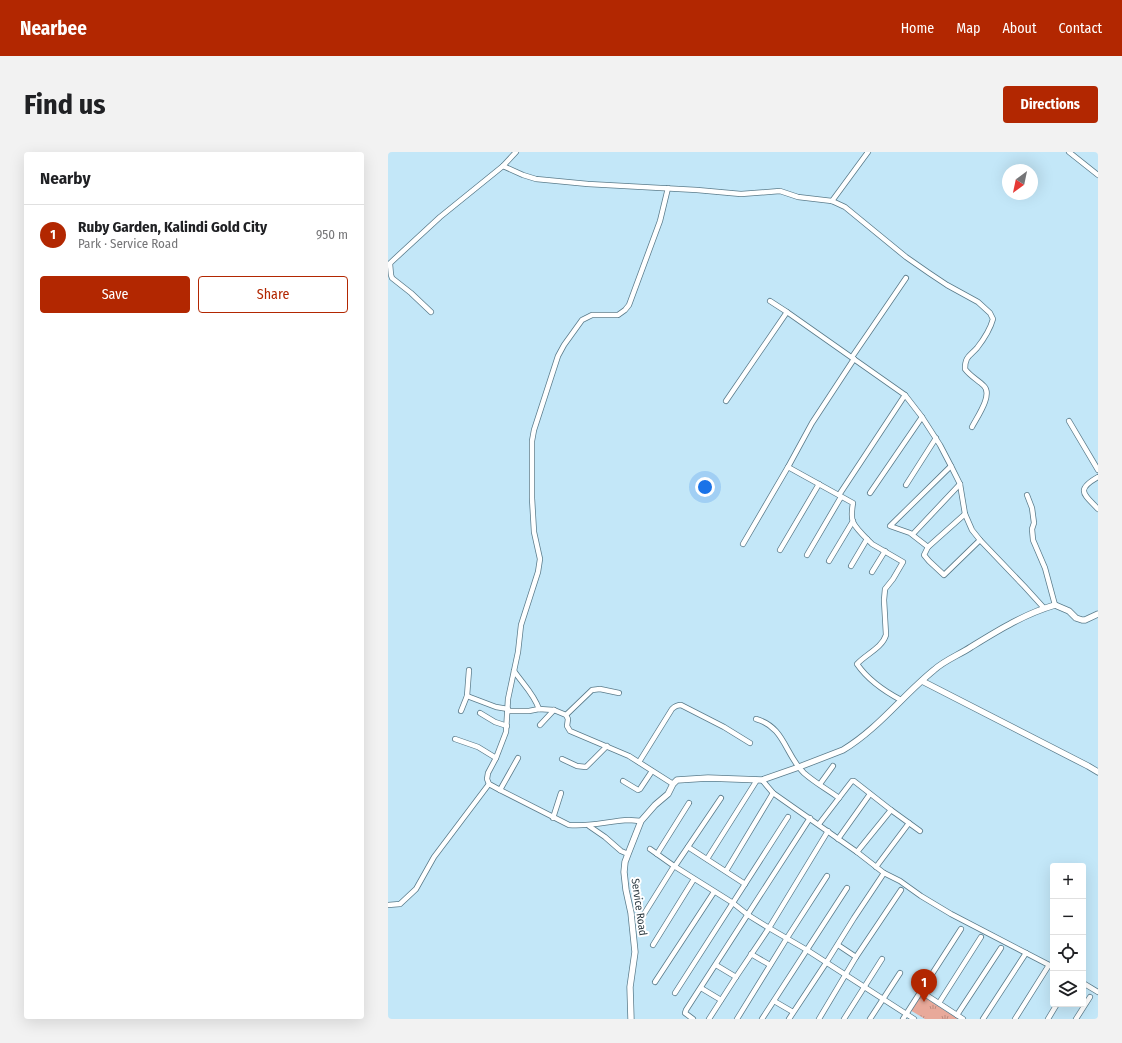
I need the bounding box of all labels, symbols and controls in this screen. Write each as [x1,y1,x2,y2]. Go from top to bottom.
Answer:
text: Nearbee [20,17,87,40]
text: Home [901,20,934,37]
text: Map [956,20,980,37]
text: About [1002,20,1037,37]
text: Contact [1059,20,1102,37]
button: Directions [1003,86,1098,123]
text: Find us [24,88,106,121]
north arrow [1002,164,1038,200]
text: Nearby [40,168,91,189]
text: Ruby Garden, Kalindi Gold City [78,218,267,236]
text: 1 [50,227,56,242]
text: 950 m [316,227,348,242]
text: Park · Service Road [78,236,178,251]
button: Save [40,276,190,313]
button: Share [198,276,348,313]
your location [695,477,715,497]
map controls [1050,863,1086,1007]
button: + [1050,863,1086,899]
street label: Service Road [629,878,649,936]
button: − [1050,899,1086,935]
button: locate [1050,935,1086,971]
pin: 1 [911,969,937,1002]
button: layers [1050,971,1086,1007]

